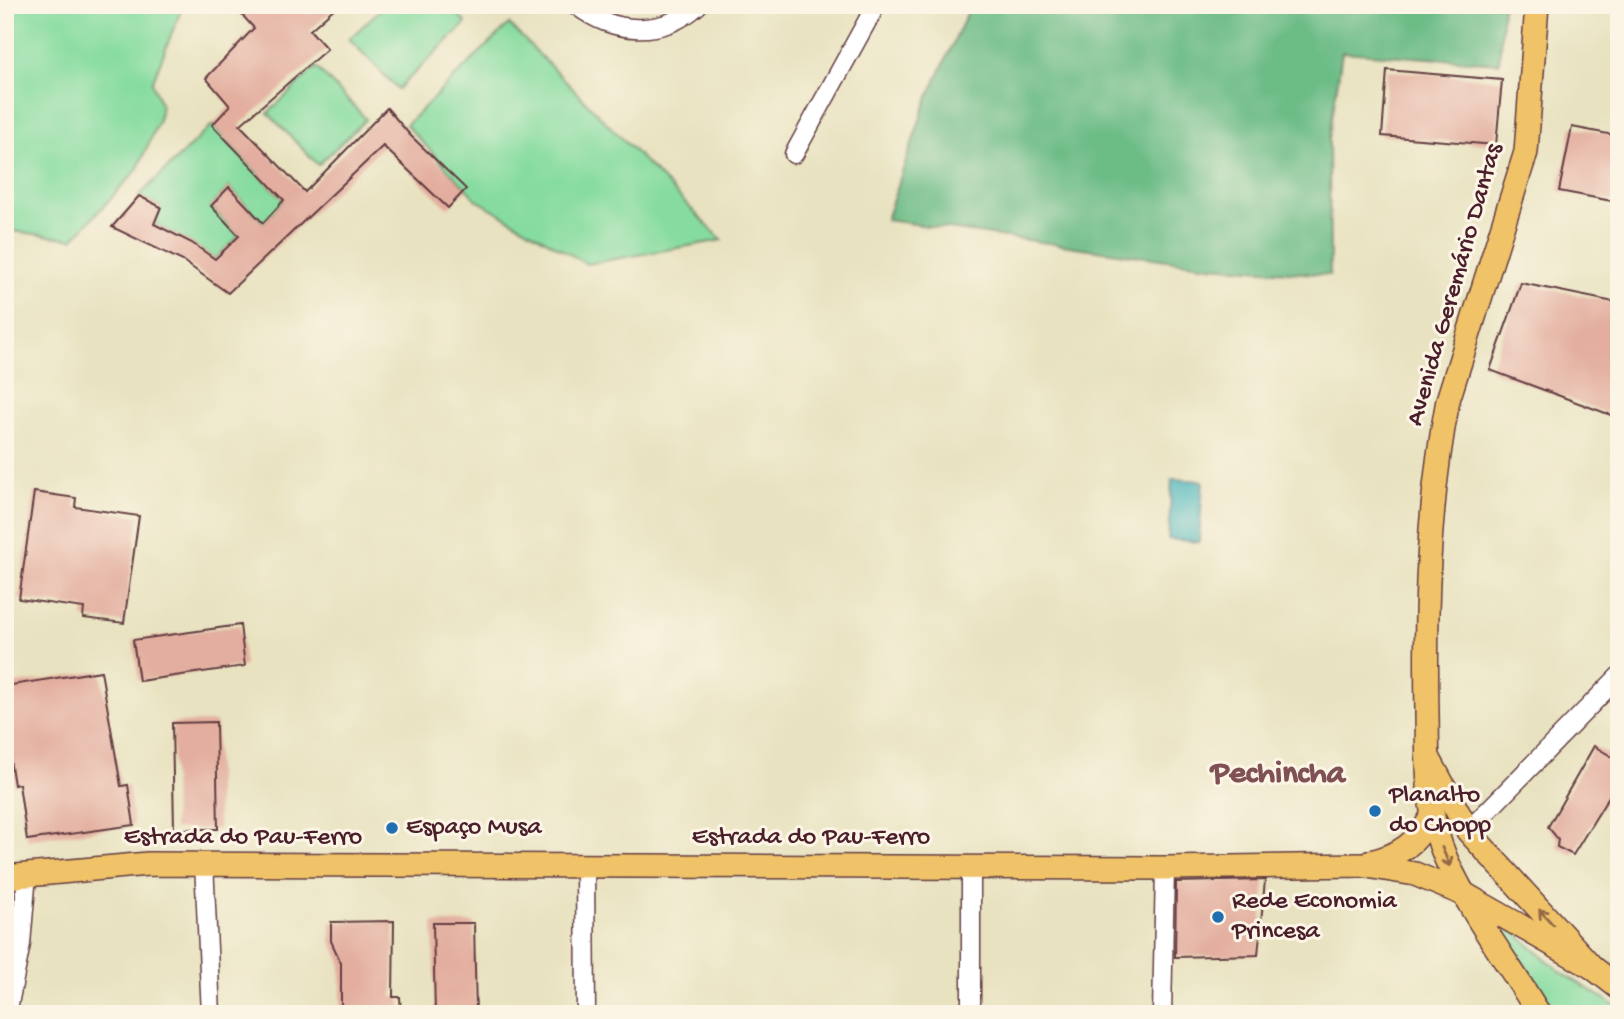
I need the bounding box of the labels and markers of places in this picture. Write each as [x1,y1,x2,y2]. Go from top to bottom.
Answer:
place label: Planalto do Chopp [1388,781,1491,842]
marker: Planalto do Chopp [1367,803,1383,819]
place label: Espaço Musa [406,813,543,844]
marker: Espaço Musa [384,820,400,836]
place label: Rede Economia Princesa [1231,887,1398,948]
marker: Rede Economia Princesa [1210,909,1226,925]

